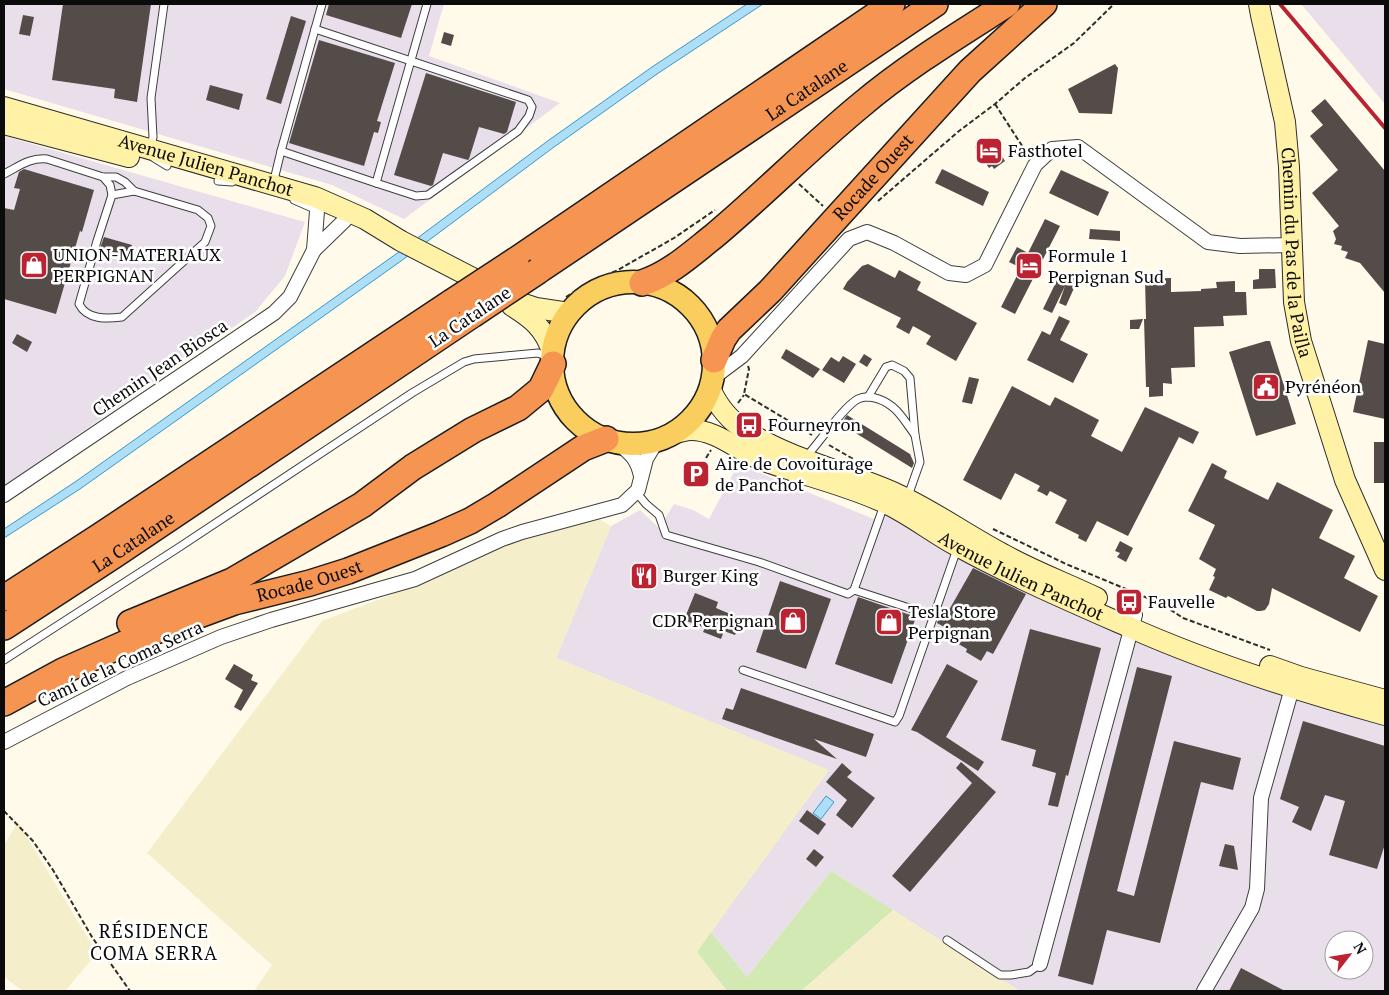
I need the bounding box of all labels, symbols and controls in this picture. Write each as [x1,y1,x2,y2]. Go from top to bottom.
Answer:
street label: La Catalane [761,53,852,126]
street label: Avenue Julien Panchot [116,128,296,201]
street label: Rocade Ouest [827,128,919,225]
hotel icon: Fasthotel [974,136,1004,166]
place label: Fasthotel [1008,138,1083,162]
street label: Chemin du Pas de la Pailla [1276,146,1319,361]
place label: UNION-MATERIAUX PERPIGNAN [53,242,221,287]
place label: Formule 1 Perpignan Sud [1048,243,1164,288]
shop icon: UNION-MATERIAUX PERPIGNAN [19,250,49,280]
hotel icon: Formule 1 Perpignan Sud [1014,251,1044,281]
street label: La Catalane [424,280,515,352]
street label: Chemin Jean Biosca [87,313,232,421]
public building icon: Pyrénéon [1251,372,1281,402]
place label: Pyrénéon [1285,374,1361,398]
bus stop icon: Fourneyron [734,410,764,440]
place label: Fourneyron [768,412,861,436]
place label: Aire de Covoiturage de Panchot [715,451,873,496]
parking icon: Aire de Covoiturage de Panchot [681,459,711,489]
street label: La Catalane [87,505,179,577]
street label: Avenue Julien Panchot [934,525,1108,626]
street label: Rocade Ouest [254,553,366,607]
restaurant icon: Burger King [629,561,659,591]
place label: Burger King [663,563,759,587]
bus stop icon: Fauvelle [1114,587,1144,617]
place label: Fauvelle [1148,589,1215,613]
place label: Tesla Store Perpignan [908,599,996,644]
shop icon: CDR Perpignan [778,606,808,636]
shop icon: Tesla Store Perpignan [874,607,904,637]
place label: CDR Perpignan [652,608,774,632]
street label: Camí de la Coma Serra [33,614,206,712]
district label: RÉSIDENCE COMA SERRA [90,918,218,965]
north arrow [1324,930,1374,980]
text: N [1350,939,1372,958]

